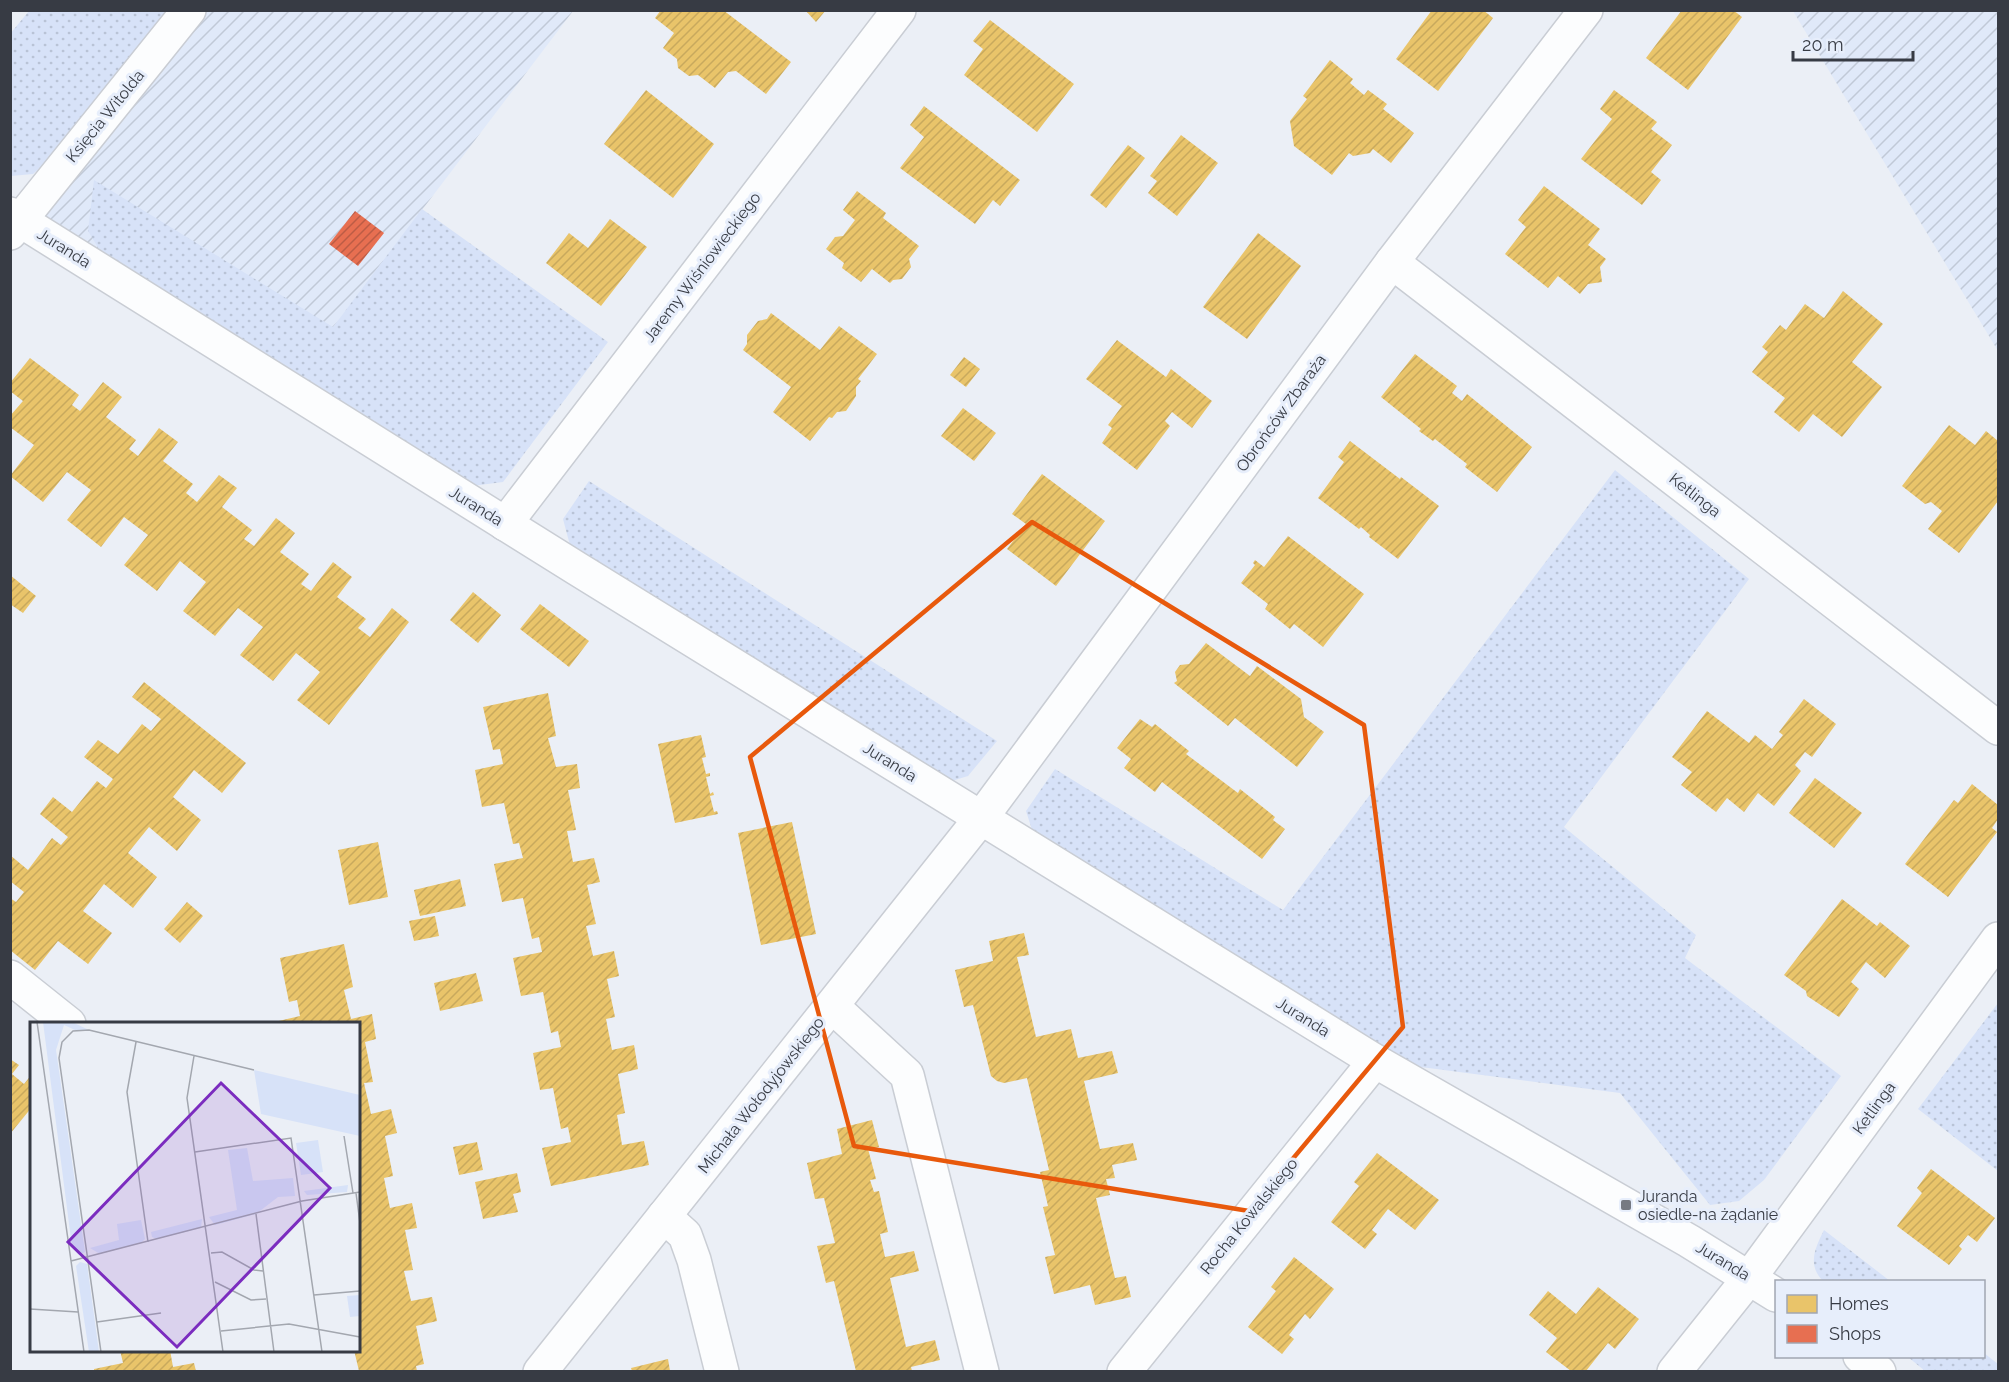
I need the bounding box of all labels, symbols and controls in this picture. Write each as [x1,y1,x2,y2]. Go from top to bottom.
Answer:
scale bar [1793,24,1913,62]
text: 20 m [1802,34,1844,55]
street label: Księcia Witolda [62,66,148,166]
street label: Jaremy Wiśniowieckiego [639,188,765,346]
street label: Juranda [34,224,94,272]
street label: Obrońców Zbaraża [1232,351,1330,475]
street label: Ketlinga [1665,469,1725,521]
street label: Juranda [446,482,506,530]
street label: Juranda [860,738,920,786]
street label: Juranda [1273,993,1333,1041]
street label: Michała Wołodyjowskiego [694,1013,828,1177]
inset map [30,1022,360,1352]
street label: Ketlinga [1849,1078,1899,1138]
street label: Rocha Kowalskiego [1196,1154,1302,1278]
place label: Juranda osiedle-na żądanie [1638,1187,1778,1224]
marker: Juranda osiedle-na żądanie [1619,1198,1633,1212]
street label: Juranda [1693,1238,1753,1284]
legend [1775,1280,1985,1358]
text: Homes [1829,1293,1889,1314]
text: Shops [1829,1323,1881,1344]

